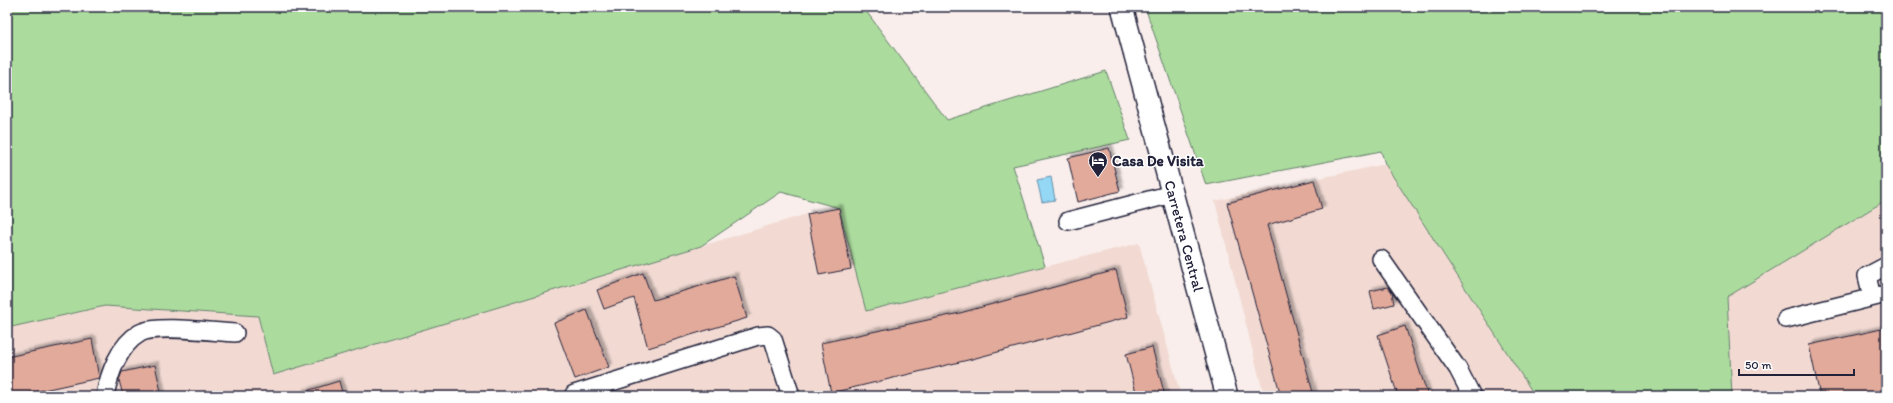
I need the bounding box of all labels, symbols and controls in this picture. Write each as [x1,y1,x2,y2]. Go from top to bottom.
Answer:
hotel icon: Casa De Visita [1087,150,1109,178]
place label: Casa De Visita [1112,152,1204,170]
street label: Carretera Central [1160,178,1208,294]
scale bar [1739,351,1854,377]
text: 50 m [1745,358,1771,372]

